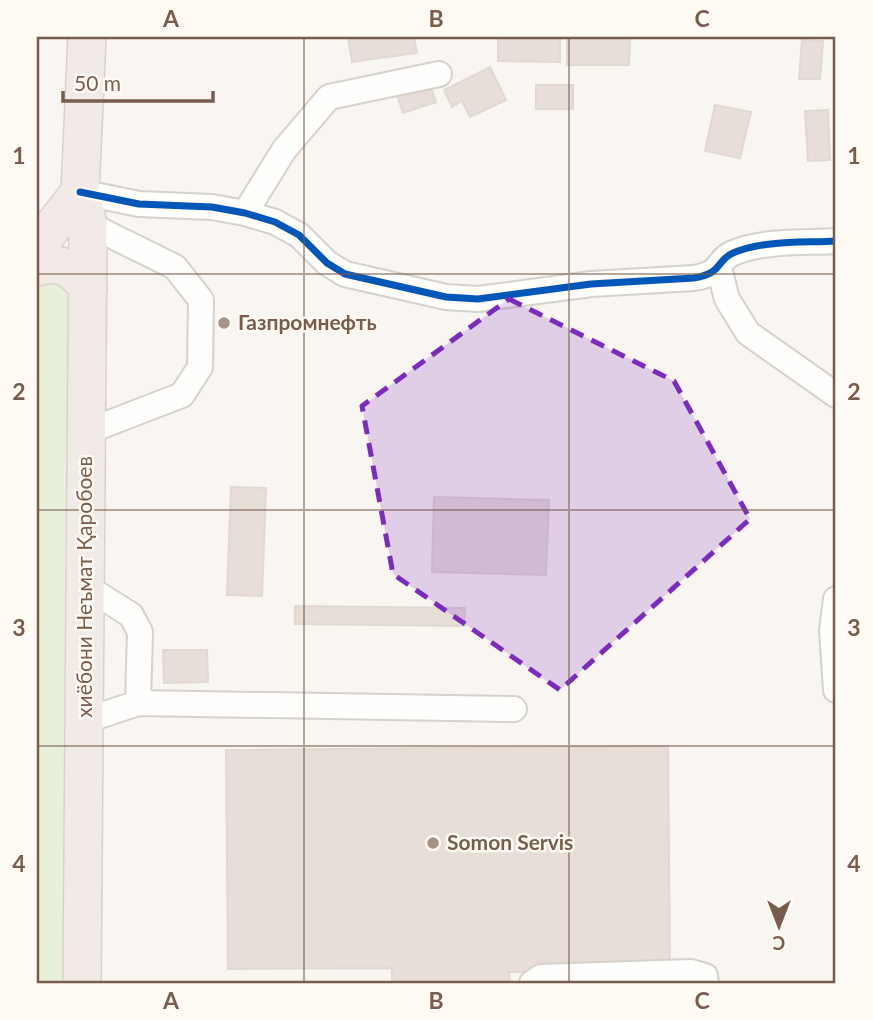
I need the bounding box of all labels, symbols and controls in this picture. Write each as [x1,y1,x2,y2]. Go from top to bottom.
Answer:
text: A [162,4,180,32]
text: B [428,4,444,32]
text: C [694,4,710,32]
scale bar [63,60,214,104]
text: 50 m [74,70,121,95]
text: 1 [12,141,26,169]
text: 1 [847,141,861,169]
place label: Газпромнефть [238,309,377,334]
marker: Газпромнефть [216,315,232,331]
text: 2 [12,377,26,405]
text: 2 [847,377,861,405]
street label: хиёбони Неъмат Қаробоев [71,456,96,718]
text: 3 [12,613,26,641]
text: 3 [847,613,861,641]
place label: Somon Servis [447,829,573,854]
marker: Somon Servis [425,835,441,851]
text: 4 [12,849,26,877]
text: 4 [847,849,861,877]
north arrow [744,890,814,960]
text: С [772,932,785,955]
text: A [162,986,180,1014]
text: B [428,986,444,1014]
text: C [694,986,710,1014]

